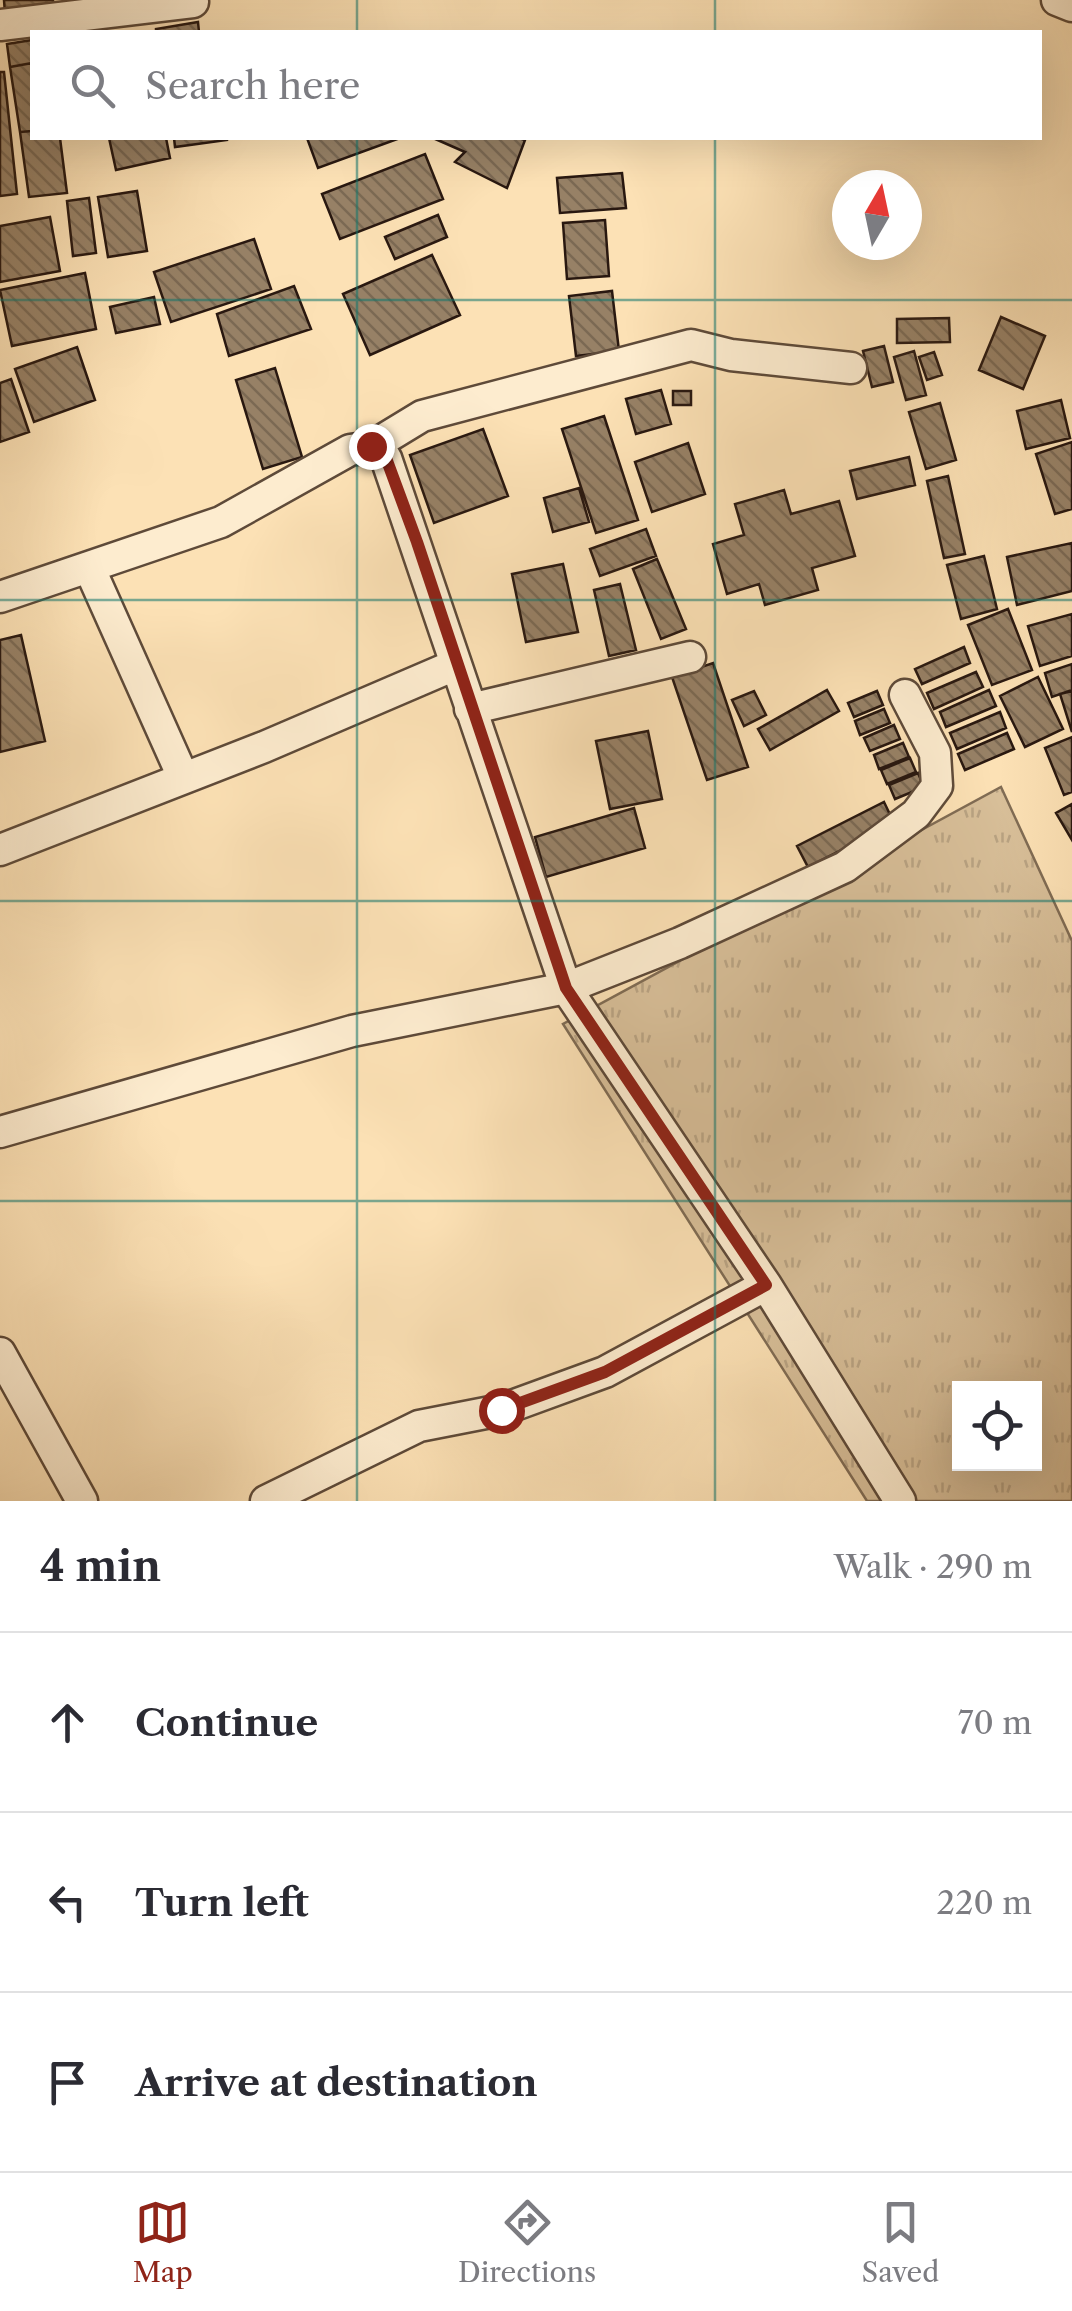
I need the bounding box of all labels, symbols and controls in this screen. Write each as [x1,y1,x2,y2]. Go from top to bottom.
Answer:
search box [30,30,1042,140]
icon: search [65,58,120,113]
text: Search here [145,62,360,109]
north arrow [832,170,922,260]
route end [349,424,395,470]
map controls [952,1381,1042,1471]
button: locate [952,1381,1042,1471]
route start [479,1388,525,1434]
text: 4 min [40,1540,161,1592]
text: Walk · 290 m [834,1547,1032,1586]
icon: ahead [40,1695,95,1750]
text: Continue [135,1699,318,1746]
text: 70 m [958,1703,1032,1742]
icon: left [40,1875,95,1930]
text: Turn left [135,1879,309,1926]
text: 220 m [937,1883,1032,1922]
icon: arrive [40,2055,95,2110]
text: Arrive at destination [135,2059,538,2106]
tab: Map [133,2195,193,2289]
tab: Directions [458,2195,596,2289]
tab: Saved [862,2195,939,2289]

